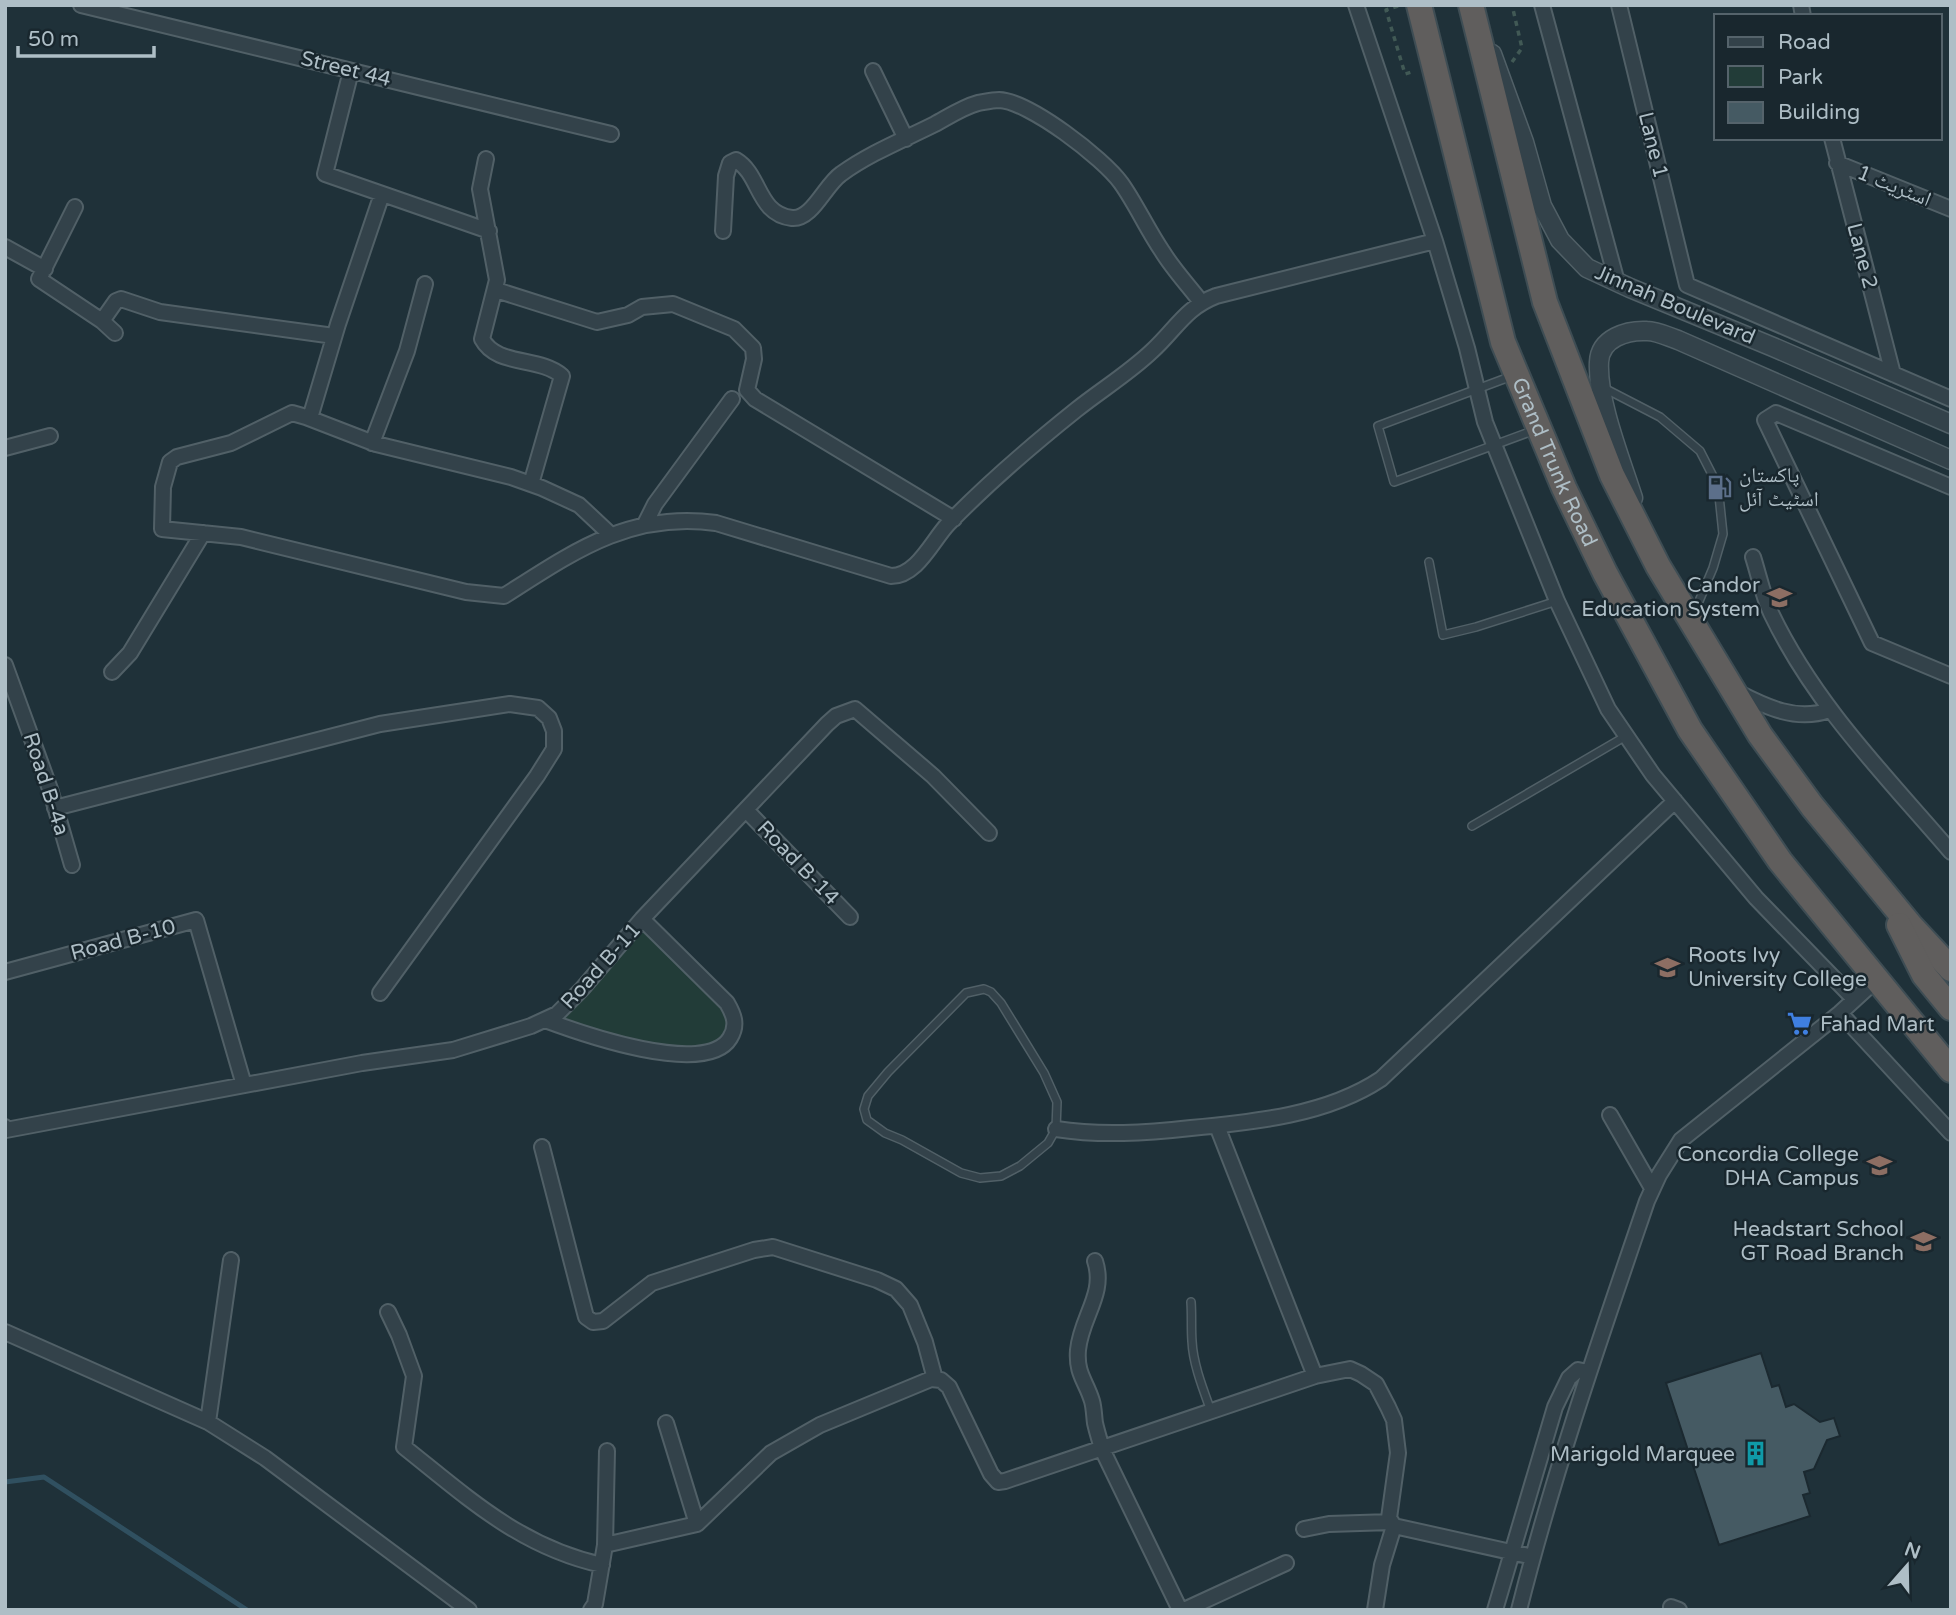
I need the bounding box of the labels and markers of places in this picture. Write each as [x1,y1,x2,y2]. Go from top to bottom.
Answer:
place label: پاکستان اسٹیٹ آئل [1739,463,1819,512]
fuel station icon: پاکستان اسٹیٹ آئل [1705,473,1733,501]
place label: Candor Education System [1581,573,1760,622]
school or university icon: Candor Education System [1766,583,1794,611]
place label: Roots Ivy University College [1688,943,1867,992]
school or university icon: Roots Ivy University College [1654,953,1682,981]
supermarket icon: Fahad Mart [1786,1010,1814,1038]
place label: Fahad Mart [1820,1012,1934,1037]
place label: Concordia College DHA Campus [1677,1142,1859,1191]
school or university icon: Concordia College DHA Campus [1865,1152,1893,1180]
place label: Headstart School GT Road Branch [1732,1217,1904,1266]
school or university icon: Headstart School GT Road Branch [1910,1227,1938,1255]
building icon: Marigold Marquee [1741,1440,1769,1468]
place label: Marigold Marquee [1550,1442,1735,1467]

